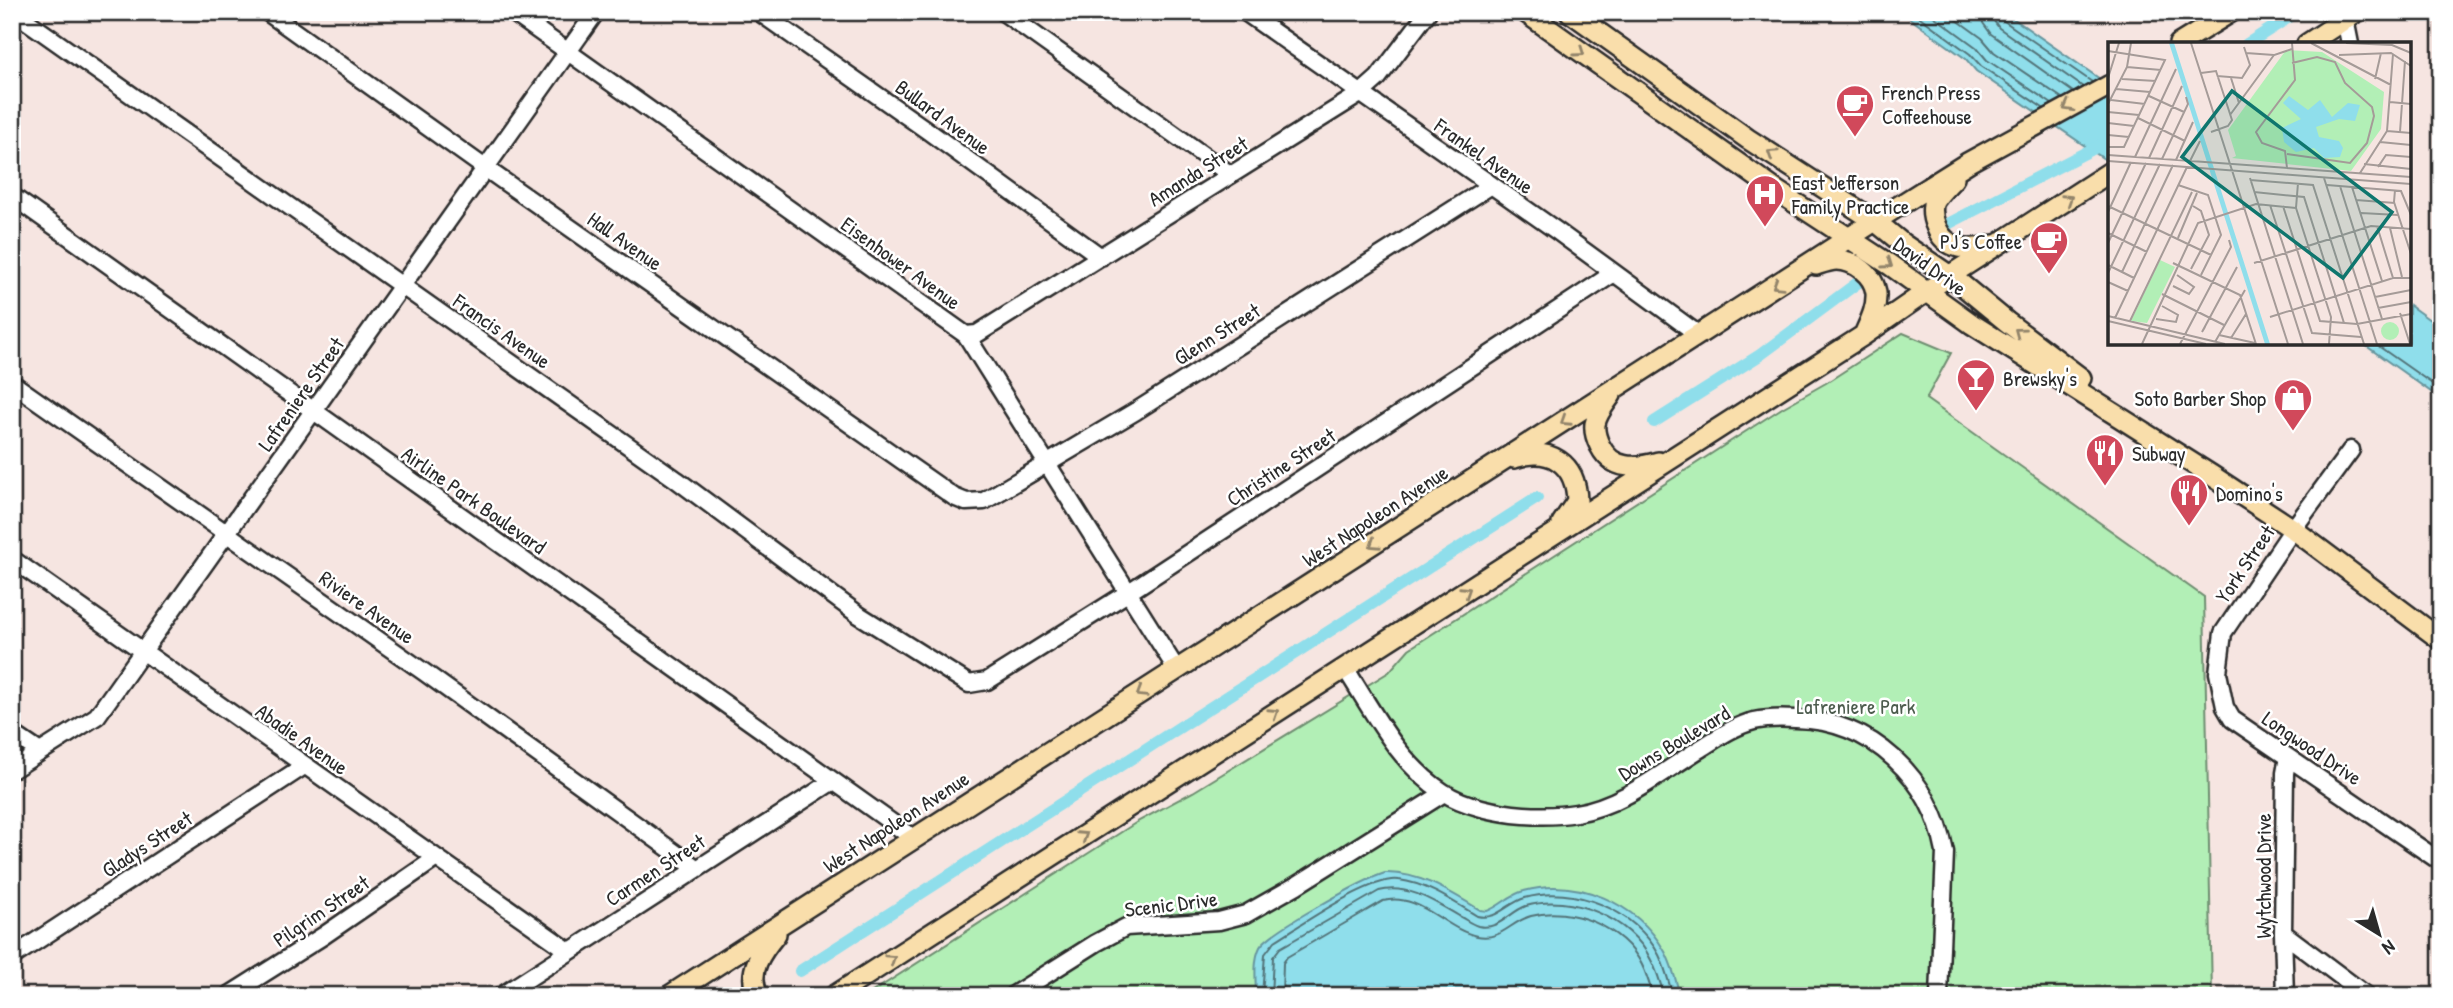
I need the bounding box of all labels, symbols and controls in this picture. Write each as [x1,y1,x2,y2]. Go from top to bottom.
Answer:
inset map [2108,42,2411,345]
one-way arrow [1572,44,1585,56]
street label: Bullard Avenue [890,73,996,161]
place label: French Press Coffeehouse [1881,78,1980,131]
cafe icon: French Press Coffeehouse [1834,83,1876,138]
one-way arrow [2063,99,2076,112]
street label: Frankel Avenue [1428,111,1539,201]
street label: Amanda Street [1143,129,1254,213]
one-way arrow [1767,150,1780,163]
place label: East Jefferson Family Practice [1791,168,1909,221]
hospital icon: East Jefferson Family Practice [1744,173,1786,228]
one-way arrow [2060,195,2073,207]
street label: Hall Avenue [582,205,668,277]
street label: Eisenhower Avenue [835,210,967,316]
cafe icon: PJ's Coffee [2028,220,2070,275]
place label: PJ's Coffee [1940,227,2022,256]
street label: David Drive [1888,230,1972,302]
one-way arrow [1881,256,1894,269]
one-way arrow [1772,277,1785,290]
street label: Francis Avenue [447,286,556,375]
street label: Glenn Street [1168,296,1266,372]
one-way arrow [2014,327,2027,340]
street label: Lafreniere Street [251,331,351,457]
bar icon: Brewsky's [1955,357,1997,412]
place label: Brewsky's [2003,364,2077,393]
shop icon: Soto Barber Shop [2272,377,2314,432]
place label: Soto Barber Shop [2135,384,2266,413]
one-way arrow [1560,413,1573,425]
street label: Christine Street [1221,420,1342,513]
restaurant icon: Subway [2084,432,2126,487]
street label: Airline Park Boulevard [396,439,552,561]
place label: Subway [2132,439,2186,468]
street label: West Napoleon Avenue [1297,458,1453,574]
restaurant icon: Domino's [2168,472,2210,527]
place label: Domino's [2216,479,2283,508]
street label: York Street [2208,519,2282,609]
one-way arrow [1368,536,1381,549]
street label: Riviere Avenue [314,564,420,650]
one-way arrow [1458,586,1471,599]
one-way arrow [1135,685,1148,698]
park label: Lafreniere Park [1797,692,1916,721]
street label: Abadie Avenue [250,697,354,781]
street label: Downs Boulevard [1613,698,1735,788]
street label: Longwood Drive [2257,704,2367,792]
one-way arrow [1267,709,1280,722]
street label: West Napoleon Avenue [818,764,974,880]
street label: Gladys Street [96,803,199,884]
street label: Wytchwood Drive [2249,813,2278,939]
street label: Carmen Street [599,826,711,913]
one-way arrow [1075,832,1088,845]
street label: Pilgrim Street [267,868,376,954]
street label: Scenic Drive [1123,884,1219,924]
north arrow [2344,900,2414,970]
text: N [2377,934,2401,961]
one-way arrow [884,954,897,967]

